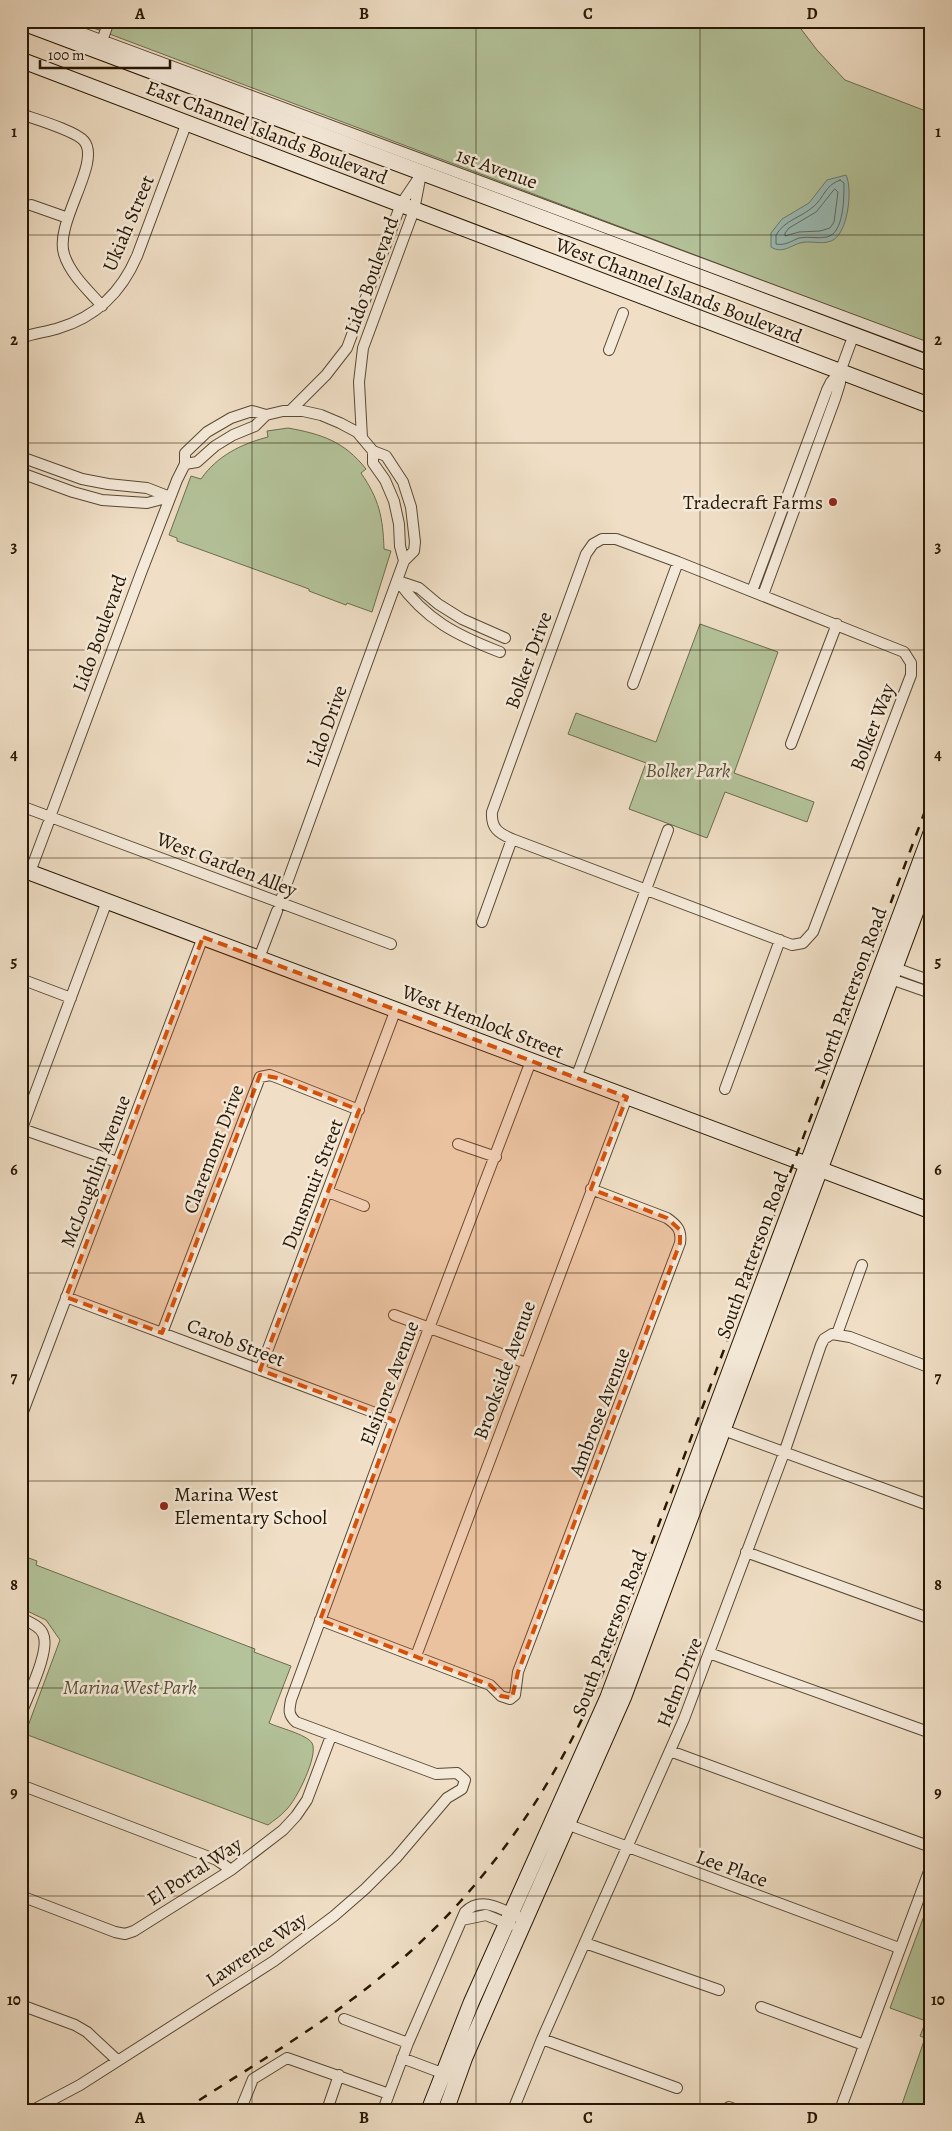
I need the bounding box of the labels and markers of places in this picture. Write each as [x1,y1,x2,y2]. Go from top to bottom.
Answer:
place label: Tradecraft Farms [683,489,823,516]
marker: Tradecraft Farms [827,496,839,508]
place label: Marina West Elementary School [174,1481,327,1531]
marker: Marina West Elementary School [158,1500,170,1512]

